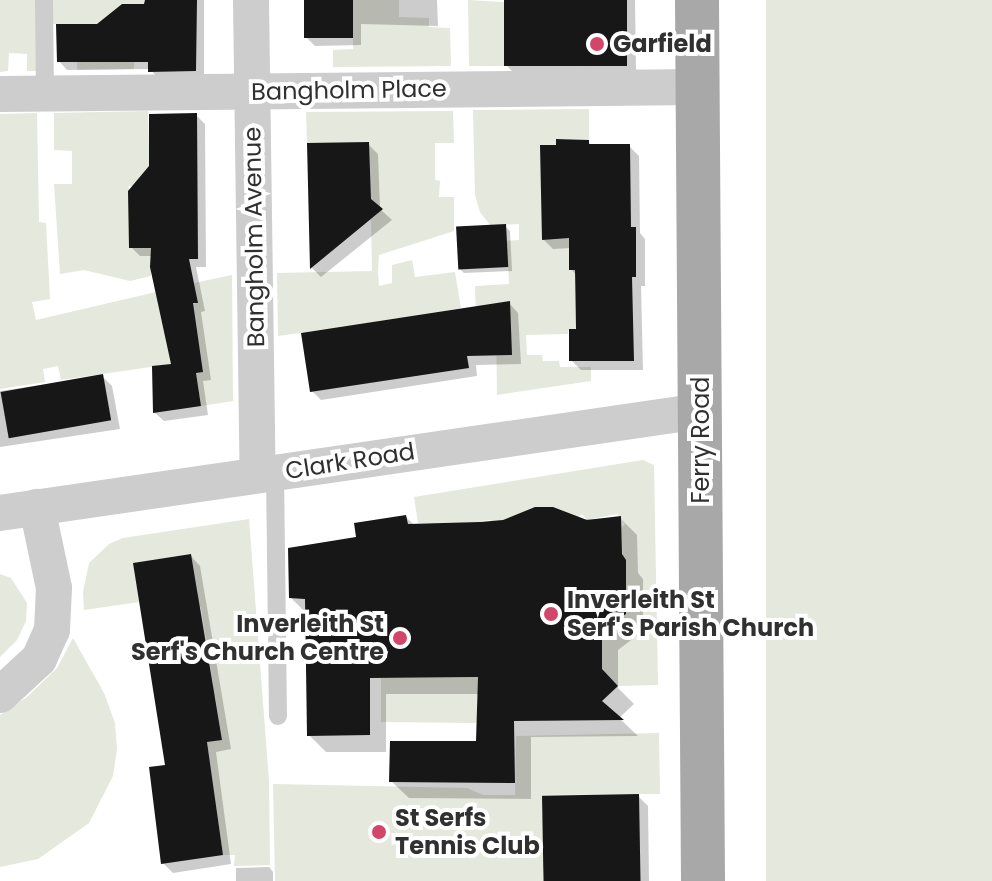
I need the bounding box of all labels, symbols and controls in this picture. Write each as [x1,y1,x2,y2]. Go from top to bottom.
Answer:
place label: Garfield [613,30,712,58]
marker: Garfield [588,35,606,53]
street label: Bangholm Place [251,74,447,106]
street label: Bangholm Avenue [238,127,270,347]
street label: Ferry Road [687,376,715,504]
street label: Clark Road [283,437,417,485]
place label: Inverleith St Serf's Parish Church [567,586,814,642]
marker: Inverleith St Serf's Parish Church [542,605,560,623]
place label: Inverleith St Serf's Church Centre [131,610,384,666]
marker: Inverleith St Serf's Church Centre [391,629,409,647]
place label: St Serfs Tennis Club [395,804,540,860]
marker: St Serfs Tennis Club [370,823,388,841]

